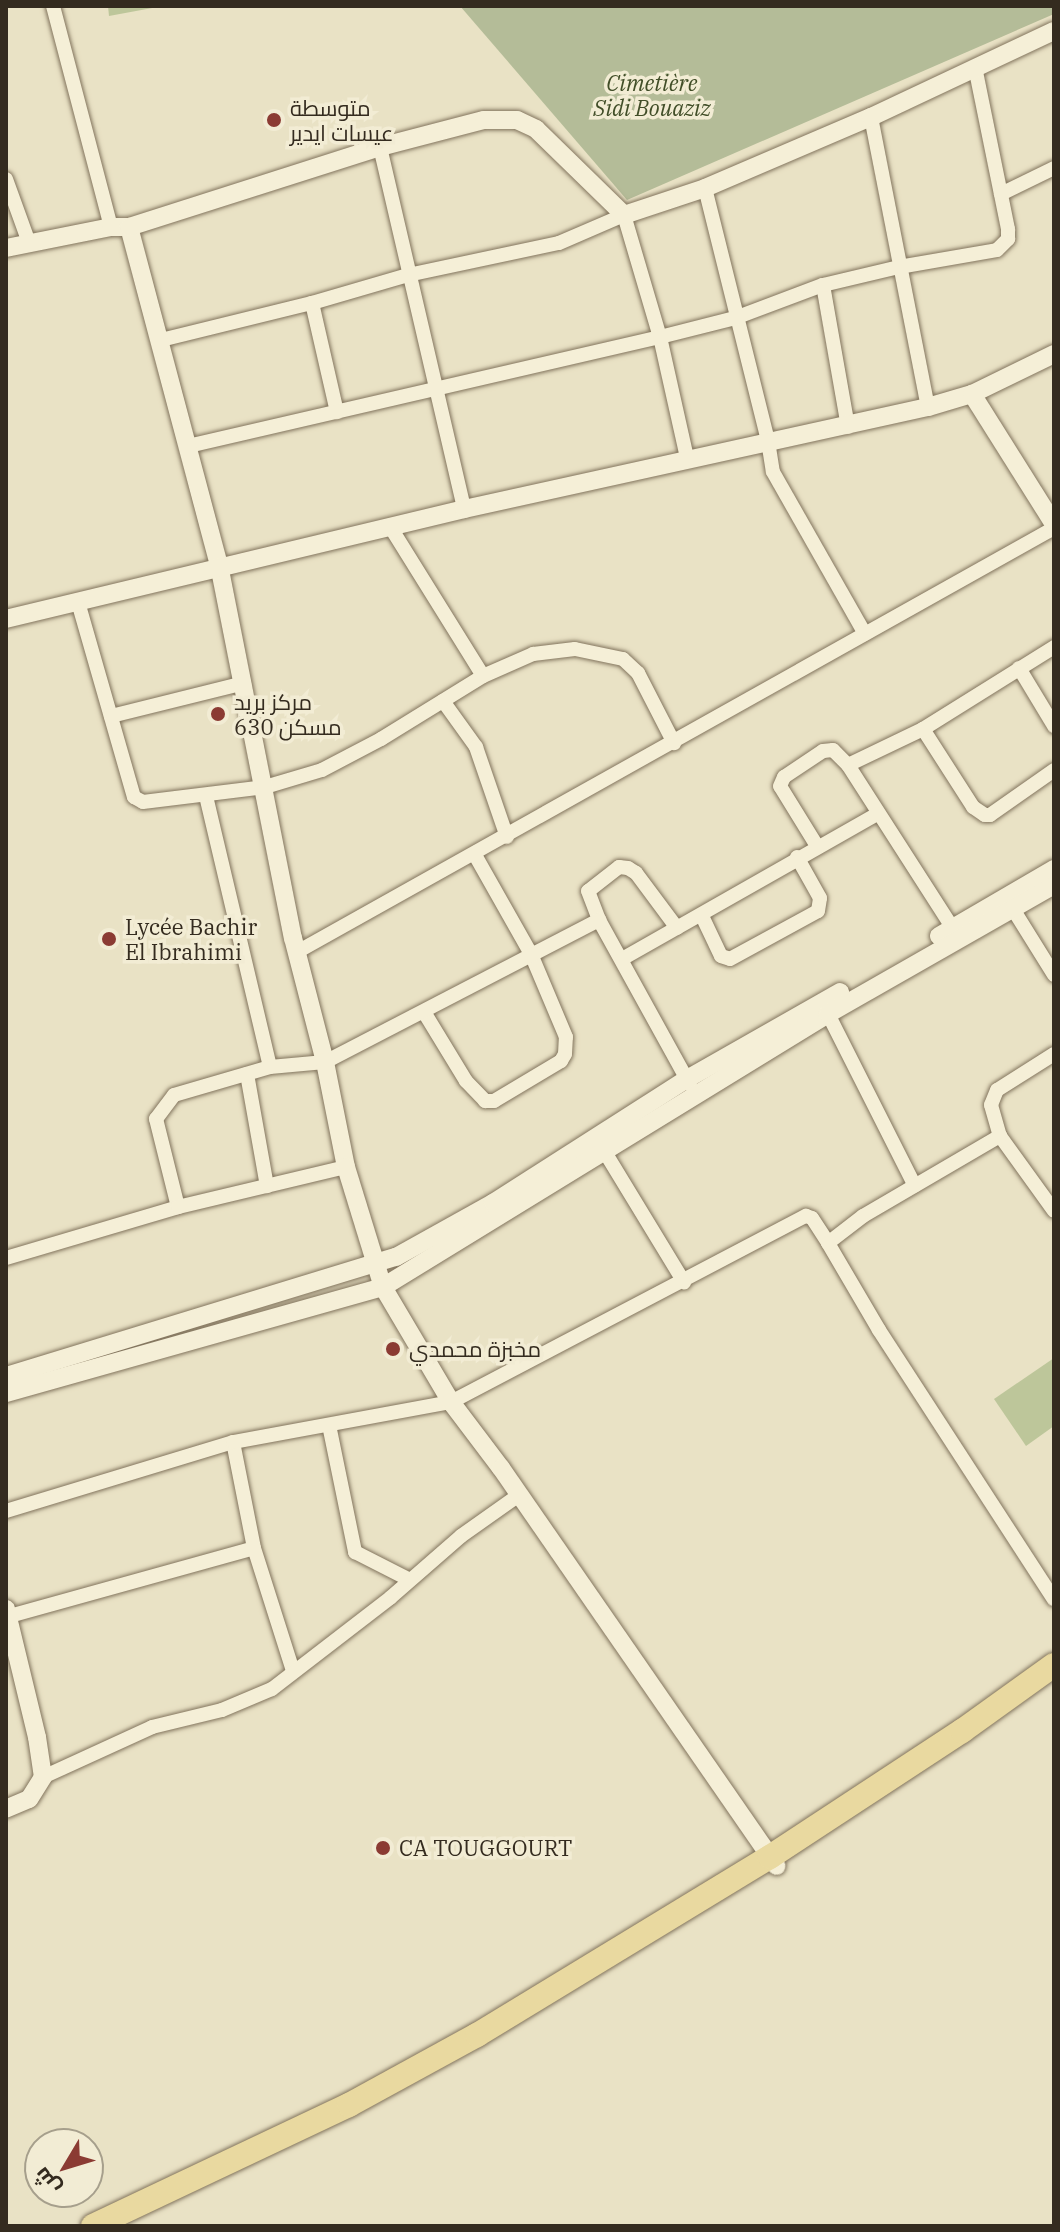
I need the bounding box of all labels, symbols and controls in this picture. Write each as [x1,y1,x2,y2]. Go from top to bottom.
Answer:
park label: Cimetière Sidi Bouaziz [593,69,711,120]
place label: متوسطة عيسات ايدير [290,94,393,146]
marker: متوسطة عيسات ايدير [265,111,283,129]
place label: مركز بريد 630 مسكن [234,688,342,740]
marker: مركز بريد 630 مسكن [209,705,227,723]
place label: Lycée Bachir El Ibrahimi [125,913,257,964]
marker: Lycée Bachir El Ibrahimi [100,930,118,948]
place label: مخبزة محمدي [409,1336,541,1362]
marker: مخبزة محمدي [384,1340,402,1358]
place label: CA TOUGGOURT [399,1835,572,1861]
marker: CA TOUGGOURT [374,1839,392,1857]
north arrow [24,2128,104,2208]
text: ش [26,2162,66,2202]

